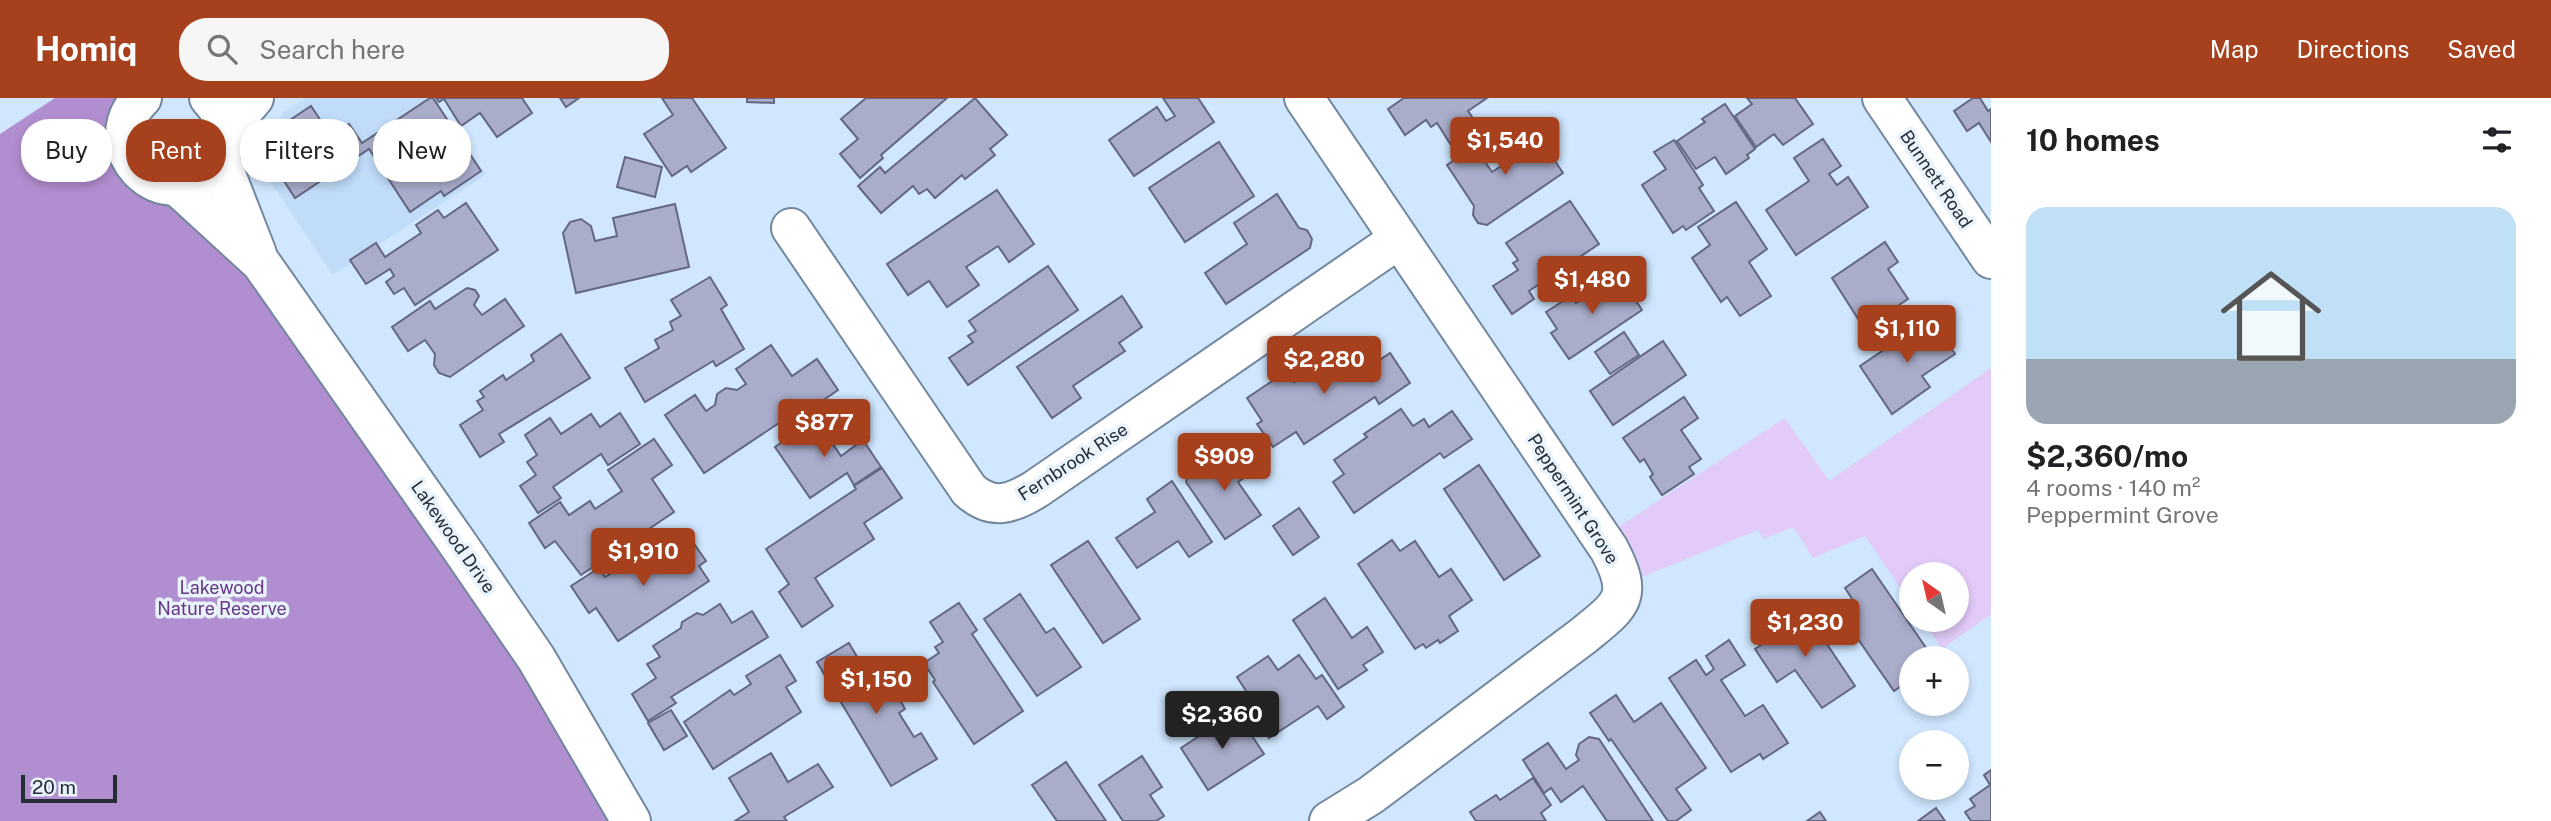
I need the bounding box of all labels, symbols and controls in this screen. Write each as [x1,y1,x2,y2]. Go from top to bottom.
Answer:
search box [179,18,669,81]
text: Homiq [35,30,137,68]
icon: search [203,30,241,68]
text: Search here [259,34,405,65]
text: Map [2210,35,2259,63]
text: Directions [2297,35,2409,63]
text: Saved [2447,35,2516,63]
pin: $1,540 [1448,118,1562,177]
chip: Buy [21,119,112,182]
chip: Rent [126,119,226,182]
chip: Filters [240,119,359,182]
chip: New [373,119,471,182]
icon: filters [2478,121,2516,159]
text: 10 homes [2026,122,2160,158]
text: $1,540 [1466,126,1544,153]
street label: Bunnett Road [1896,126,1977,232]
icon: home [2208,253,2334,379]
pin: $1,480 [1535,256,1649,316]
text: $1,480 [1553,265,1631,292]
pin: $1,110 [1850,306,1964,365]
text: $1,110 [1874,314,1940,341]
pin: $2,280 [1267,336,1381,396]
text: $2,280 [1283,345,1365,372]
pin: $877 [783,400,865,459]
text: $877 [794,408,854,435]
street label: Fernbrook Rise [1014,418,1131,505]
street label: Peppermint Grove [1524,430,1623,568]
pin: $909 [1183,434,1265,493]
text: $2,360/mo [2026,438,2188,474]
text: $909 [1194,442,1254,469]
text: 4 rooms · 140 m² [2026,474,2200,501]
street label: Lakewood Drive [407,477,500,597]
text: Peppermint Grove [2026,501,2219,528]
pin: $1,910 [586,528,700,588]
text: $1,910 [607,537,679,564]
north arrow [1899,562,1969,632]
map controls [1899,562,1969,800]
park label: Lakewood Nature Reserve [157,577,287,619]
pin: $1,230 [1748,600,1862,659]
text: $1,230 [1767,608,1843,635]
button: + [1899,646,1969,716]
pin: $1,150 [819,656,933,716]
text: $1,150 [840,665,912,692]
pin: $2,360 [1165,692,1279,751]
text: $2,360 [1181,700,1263,727]
button: − [1899,730,1969,800]
scale bar [21,772,117,804]
text: 20 m [32,776,76,798]

